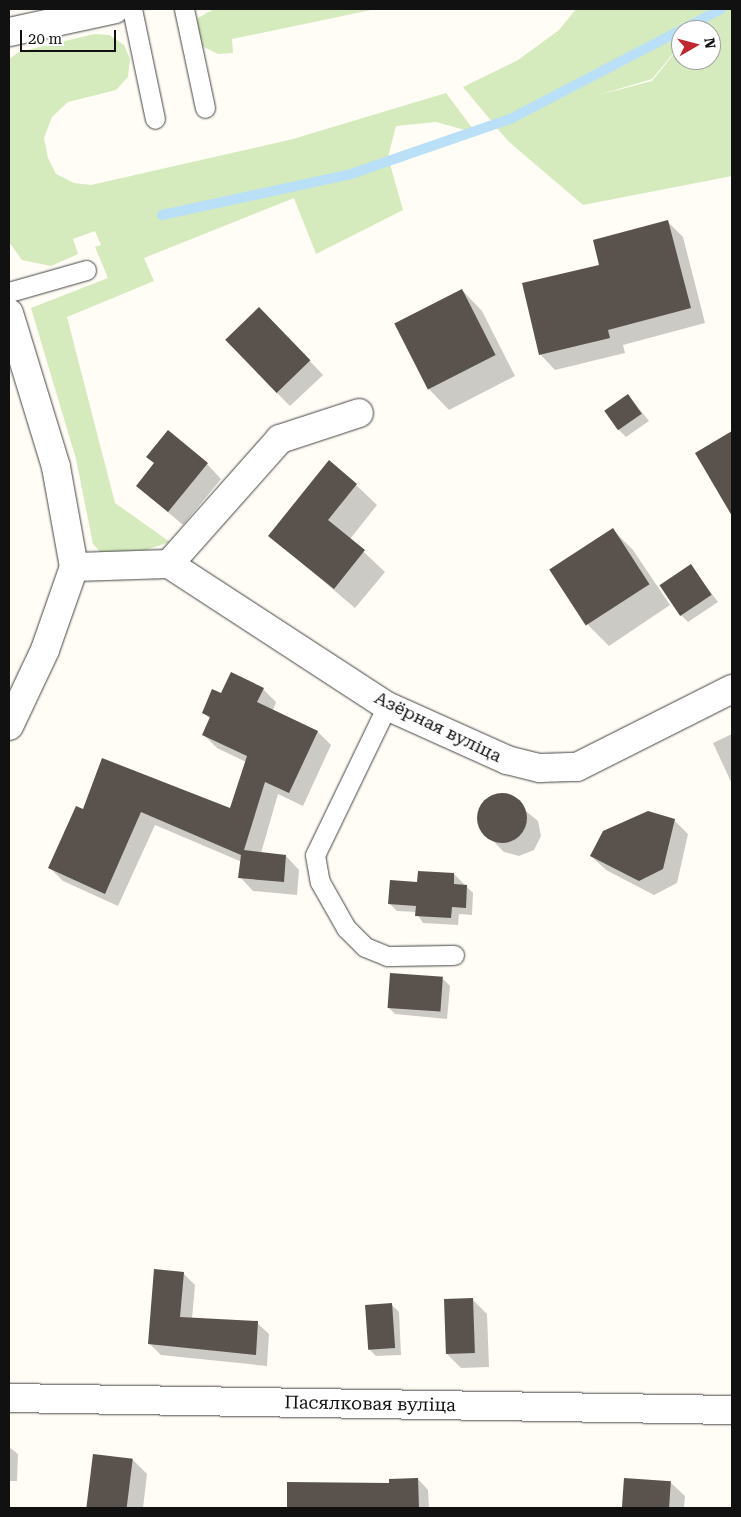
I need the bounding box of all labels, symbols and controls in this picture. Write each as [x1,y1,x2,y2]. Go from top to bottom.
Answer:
scale bar [22,20,119,52]
north arrow [671,20,721,70]
text: 20 m [28,30,62,48]
text: N [701,37,719,50]
street label: Азёрная вуліца [371,687,505,767]
street label: Пасялковая вуліца [284,1392,456,1416]

